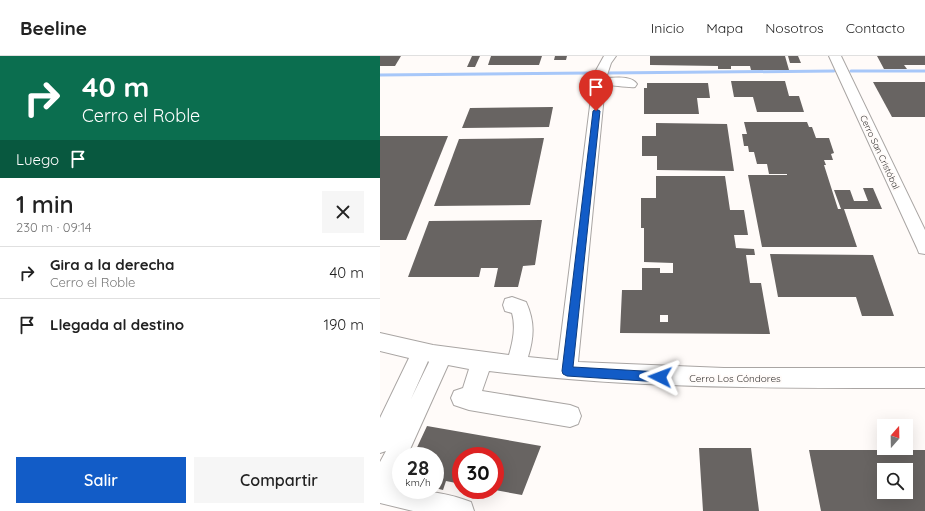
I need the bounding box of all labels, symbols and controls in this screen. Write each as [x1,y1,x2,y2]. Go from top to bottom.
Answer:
text: Beeline [20,16,87,40]
text: Inicio [651,19,684,37]
text: Mapa [706,19,743,37]
text: Nosotros [765,19,824,37]
text: Contacto [846,19,905,37]
text: 40 m [82,69,149,104]
pin [579,70,613,111]
icon: right [16,72,68,124]
icon: arrive [585,76,607,98]
text: Cerro el Roble [82,104,200,127]
street label: Cerro San Cristóbal [858,113,902,191]
icon: arrive [67,148,89,170]
text: Luego [16,150,59,169]
text: 1 min [16,189,74,219]
button: close [322,191,364,233]
text: 230 m · 09:14 [16,219,92,235]
text: Gira a la derecha [50,255,175,274]
icon: right [16,262,38,284]
text: 40 m [329,263,364,282]
text: Cerro el Roble [50,274,135,290]
icon: arrive [16,314,38,336]
text: Llegada al destino [50,315,184,334]
text: 190 m [323,315,364,334]
position arrow [639,356,681,398]
street label: Cerro Los Cóndores [689,372,781,385]
north arrow [877,419,913,455]
map controls [877,419,913,499]
speed limit sign: 30 [452,447,504,499]
text: 28 [407,455,429,480]
button: Salir [16,457,186,503]
button: Compartir [194,457,364,503]
button: search [877,463,913,499]
text: km/h [405,476,431,489]

